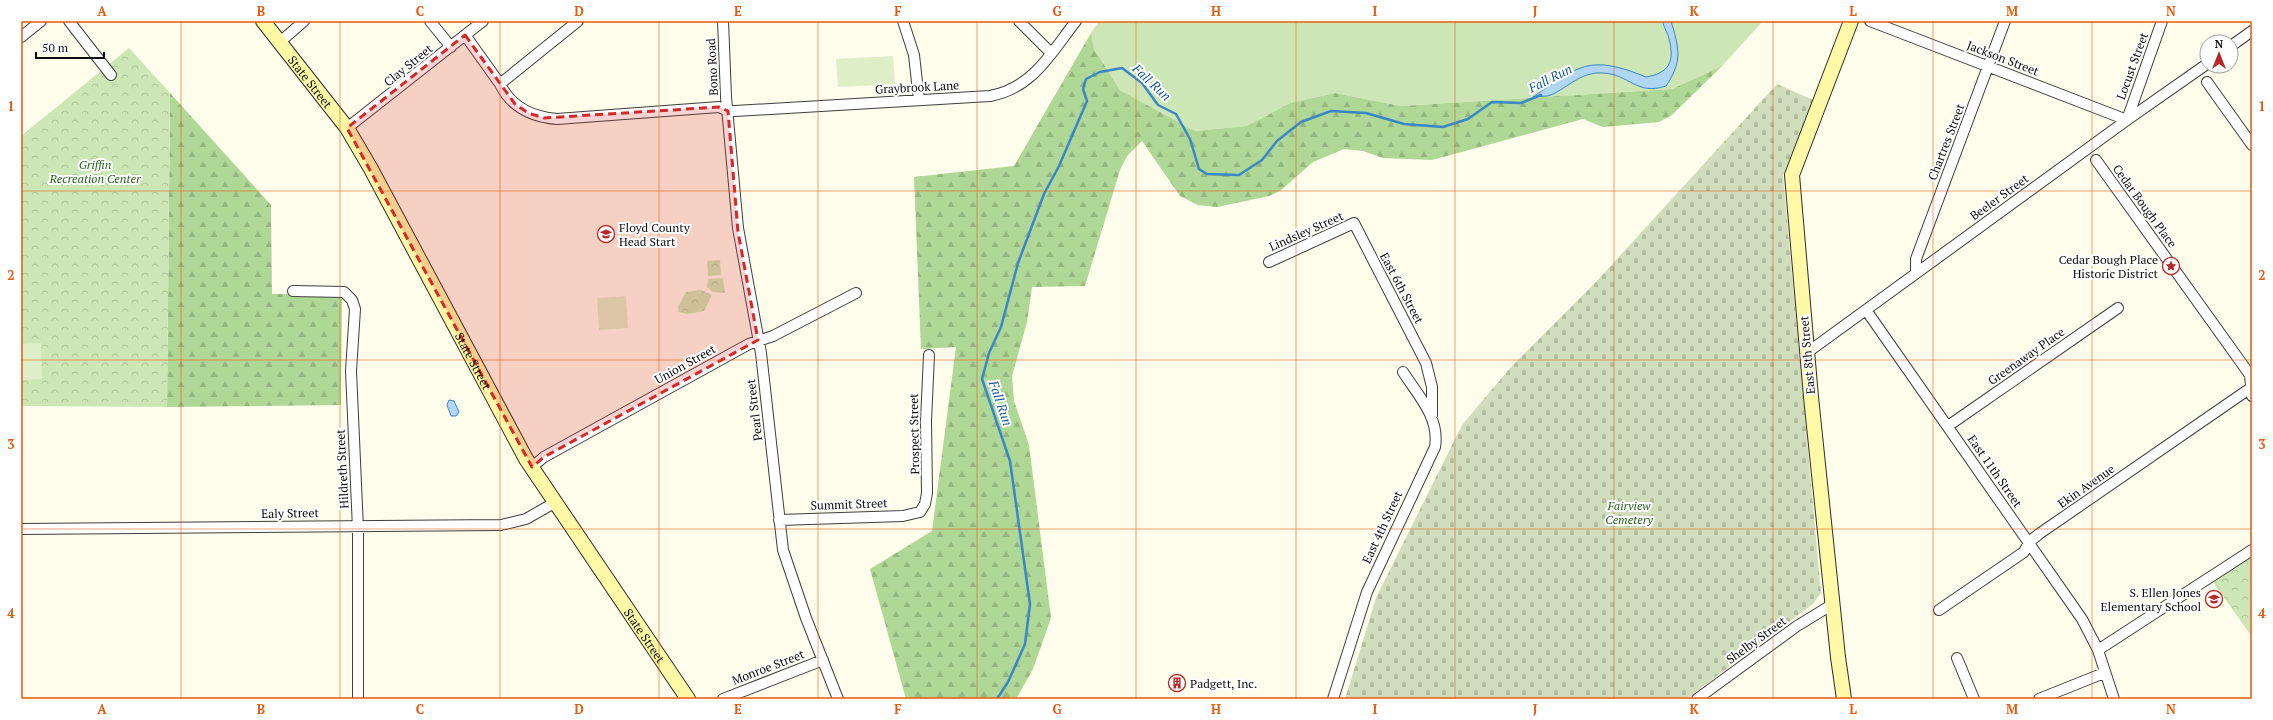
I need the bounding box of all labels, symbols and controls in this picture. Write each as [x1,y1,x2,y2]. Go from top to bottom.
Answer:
text: A [97,2,107,20]
text: B [257,2,265,20]
text: C [416,2,424,20]
text: D [574,2,584,20]
text: E [734,2,742,20]
text: F [894,2,902,20]
text: G [1052,2,1062,20]
text: H [1211,2,1221,20]
text: I [1373,2,1378,20]
text: J [1533,2,1538,20]
text: K [1689,2,1699,20]
text: L [1849,2,1857,20]
text: M [2006,2,2018,20]
text: N [2166,2,2176,20]
street label: Locust Street [2113,30,2151,102]
scale bar [36,34,104,60]
north arrow [2199,34,2239,74]
street label: Jackson Street [1965,37,2042,79]
text: N [2215,37,2224,51]
street label: Bono Road [703,38,721,96]
text: 50 m [42,40,69,55]
street label: Clay Street [381,40,436,89]
street label: State Street [285,52,336,111]
water label: Fall Run [1128,59,1175,104]
water label: Fall Run [1524,59,1575,97]
street label: Graybrook Lane [875,77,959,97]
text: 1 [7,97,15,115]
text: 1 [2258,97,2266,115]
street label: Chartres Street [1925,101,1968,182]
park label: Griffin Recreation Center [48,157,142,186]
street label: Cedar Bough Place [2110,161,2180,251]
street label: Beeler Street [1967,170,2032,223]
street label: Lindsley Street [1267,208,1346,254]
place label: Floyd County Head Start [619,220,691,249]
school or university icon: Floyd County Head Start [596,224,616,244]
street label: East 6th Street [1377,250,1427,327]
place label: Cedar Bough Place Historic District [2059,252,2159,281]
place icon: Cedar Bough Place Historic District [2161,256,2181,276]
text: 2 [7,266,15,284]
text: 2 [2258,266,2266,284]
street label: East 8th Street [1796,315,1818,395]
street label: Greenaway Place [1985,324,2067,388]
street label: State Street [452,330,495,392]
street label: Union Street [652,341,719,387]
water label: Fall Run [985,377,1017,428]
street label: Pearl Street [743,378,765,442]
street label: Prospect Street [906,393,922,475]
street label: Hildreth Street [332,428,352,509]
street label: East 11th Street [1965,432,2026,510]
text: 3 [7,435,15,453]
text: 3 [2258,435,2266,453]
street label: Ekin Avenue [2055,461,2117,511]
street label: East 4th Street [1359,488,1406,566]
street label: Summit Street [810,495,888,513]
park label: Fairview Cemetery [1605,498,1653,527]
street label: Ealy Street [261,505,319,521]
place label: S. Ellen Jones Elementary School [2101,585,2201,614]
school or university icon: S. Ellen Jones Elementary School [2204,589,2224,609]
text: 4 [7,604,15,622]
text: 4 [2258,604,2266,622]
street label: State Street [621,605,669,666]
street label: Shelby Street [1723,613,1789,667]
street label: Monroe Street [730,646,807,688]
building icon: Padgett, Inc. [1167,673,1187,693]
place label: Padgett, Inc. [1190,676,1257,691]
text: A [97,700,107,718]
text: B [257,700,265,718]
text: C [416,700,424,718]
text: D [574,700,584,718]
text: E [734,700,742,718]
text: F [894,700,902,718]
text: G [1052,700,1062,718]
text: H [1211,700,1221,718]
text: I [1373,700,1378,718]
text: J [1533,700,1538,718]
text: K [1689,700,1699,718]
text: L [1849,700,1857,718]
text: M [2006,700,2018,718]
text: N [2166,700,2176,718]

